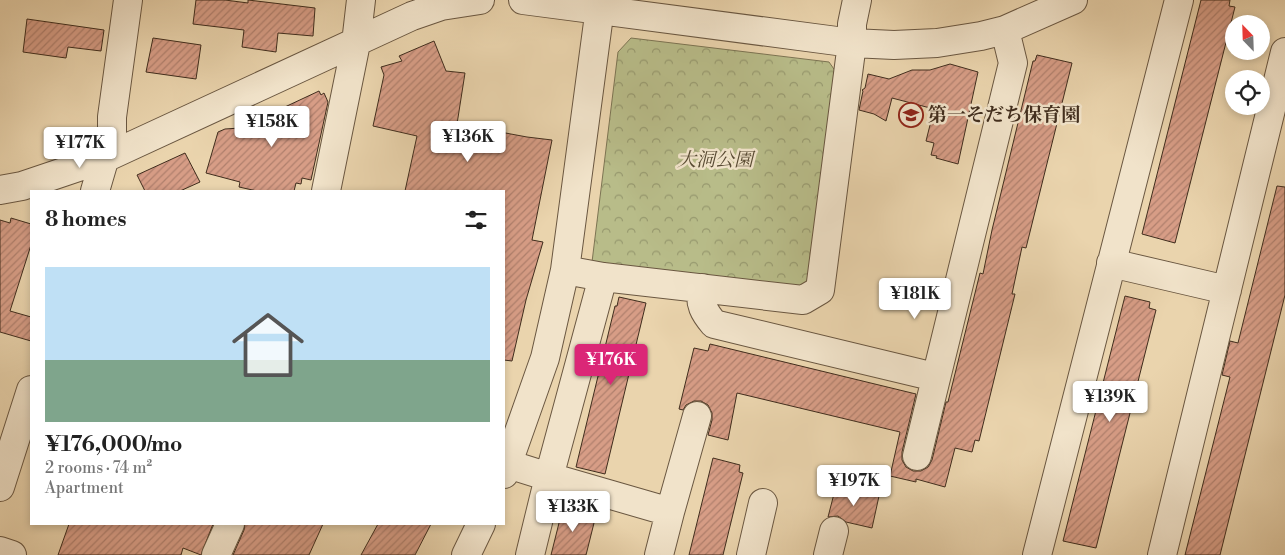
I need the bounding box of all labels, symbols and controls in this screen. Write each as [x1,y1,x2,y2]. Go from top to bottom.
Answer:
north arrow [1225,15,1270,60]
map controls [1225,15,1270,115]
button: locate [1225,70,1270,115]
school or university icon: 第一そだち保育園 [898,102,924,128]
place label: 第一そだち保育園 [928,103,1080,127]
pin: ¥158K [237,106,307,148]
text: ¥158K [245,112,299,132]
pin: ¥136K [433,120,503,163]
pin: ¥177K [45,126,115,169]
text: ¥136K [442,127,494,147]
text: ¥177K [55,133,105,153]
park label: 大洞公園 [677,148,756,172]
icon: filters [462,206,490,234]
text: 8 homes [45,207,127,233]
pin: ¥181K [880,278,950,320]
text: ¥181K [890,284,940,304]
icon: home [223,300,313,390]
pin: ¥176K [576,344,646,386]
text: ¥176K [586,350,636,370]
pin: ¥139K [1075,380,1145,423]
text: ¥139K [1084,387,1136,407]
text: ¥176,000/mo [45,432,182,458]
text: 2 rooms · 74 m² [45,458,152,478]
pin: ¥197K [819,464,889,507]
text: ¥197K [828,471,880,491]
text: Apartment [45,478,124,498]
pin: ¥133K [538,490,608,533]
text: ¥133K [547,497,599,517]

